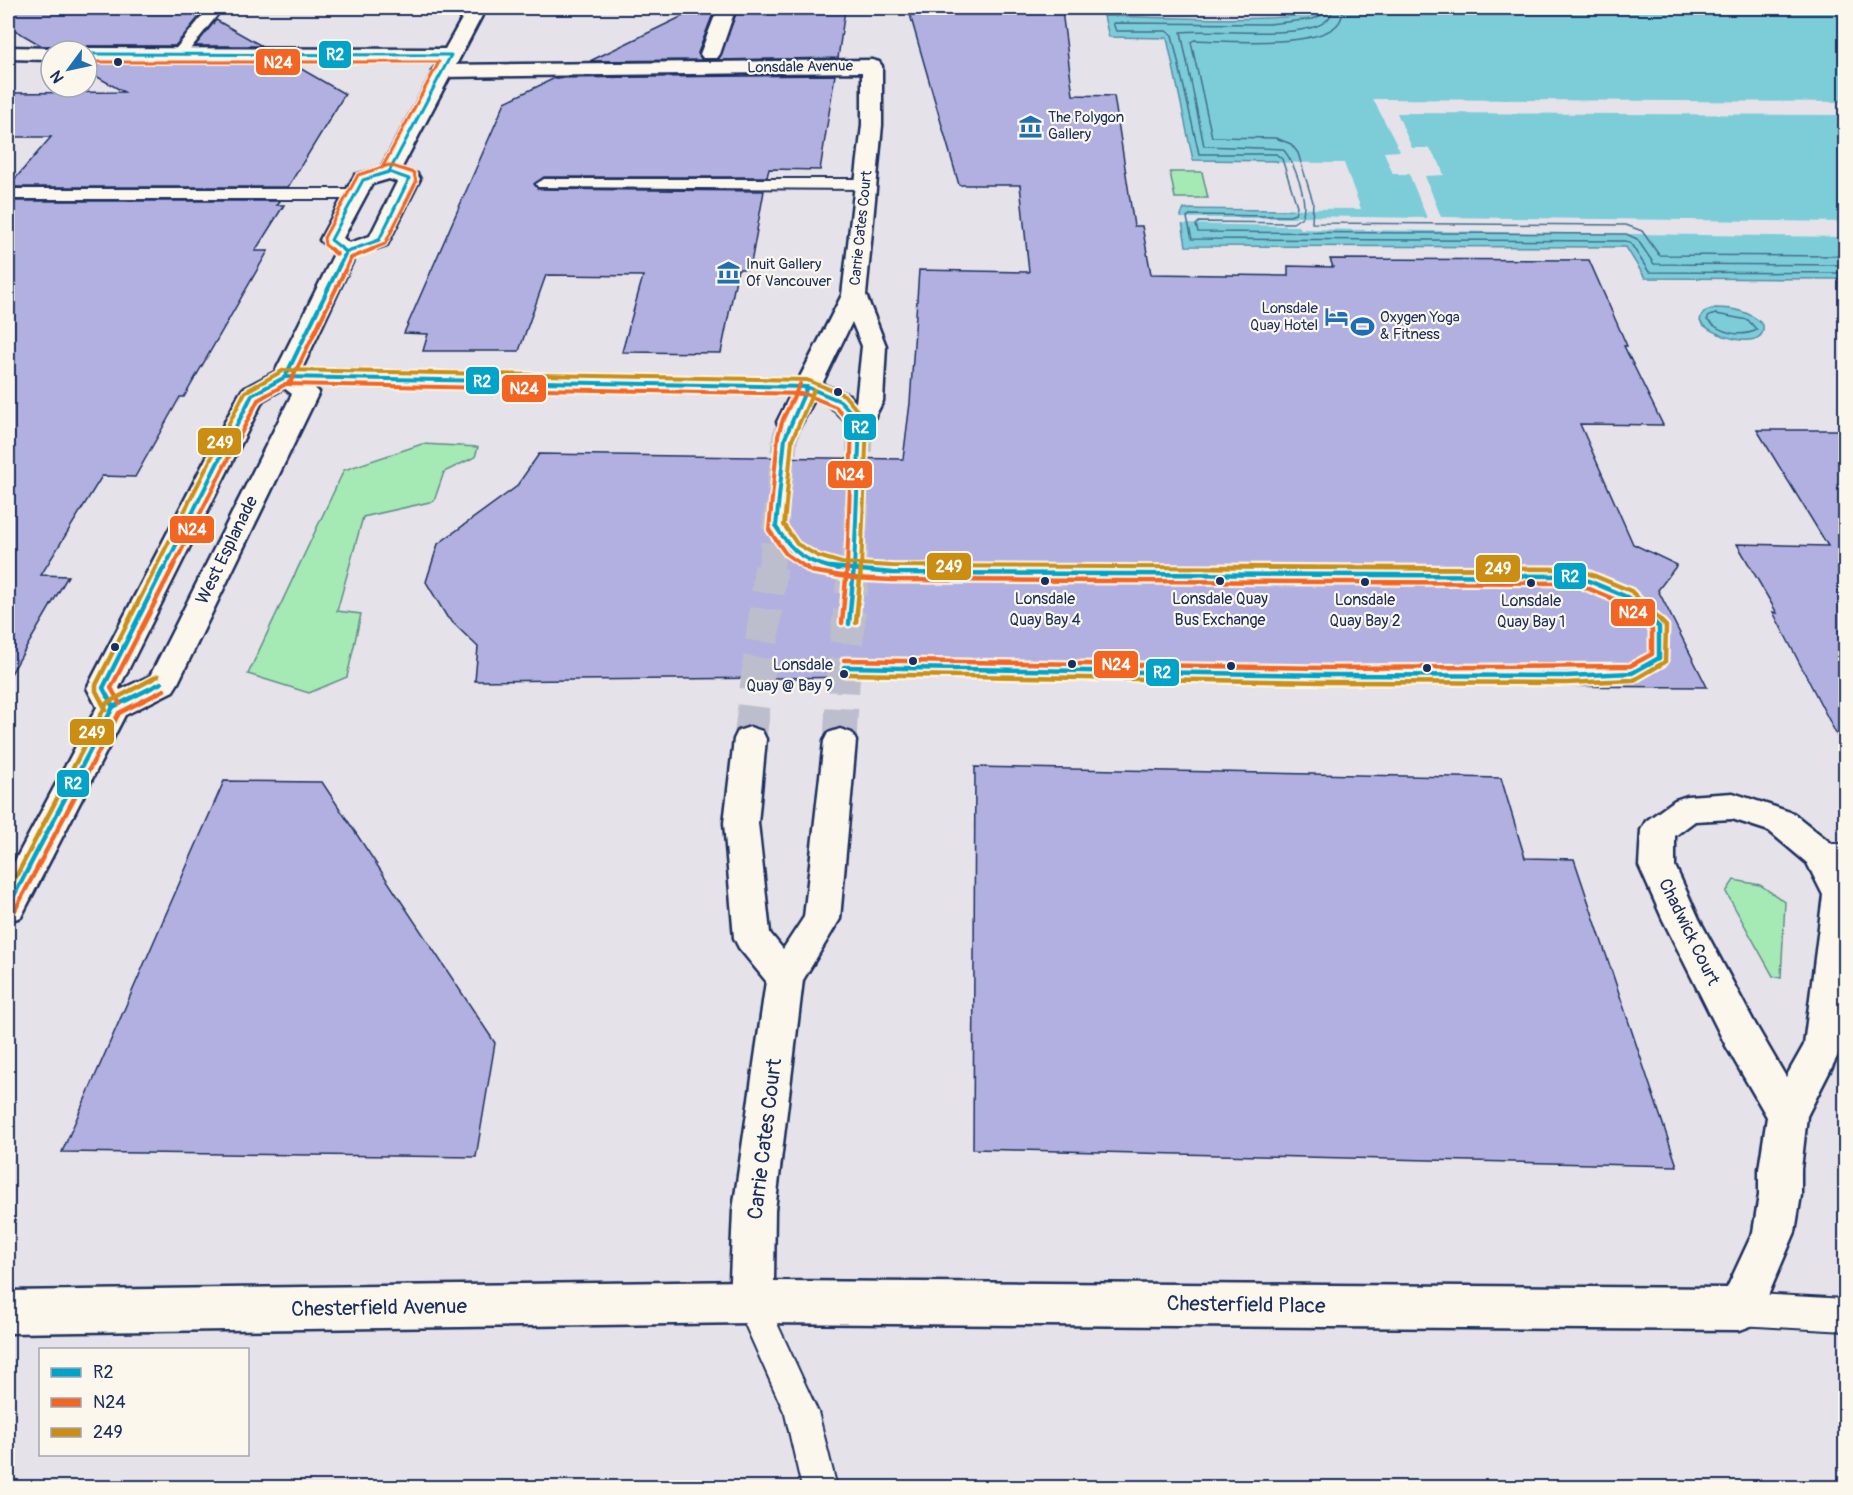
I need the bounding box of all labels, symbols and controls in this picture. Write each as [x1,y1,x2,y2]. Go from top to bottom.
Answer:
north arrow [39,39,99,99]
line badge: R2 [318,40,352,69]
text: R2 [326,45,344,65]
line badge: N24 [255,48,301,76]
text: N24 [263,53,293,73]
unlabelled marker [112,56,124,68]
street label: Lonsdale Avenue [747,57,854,77]
text: N [46,66,69,87]
place label: The Polygon Gallery [1048,108,1124,144]
museum icon: The Polygon Gallery [1017,113,1043,139]
street label: Carrie Cates Court [846,169,877,287]
place label: Inuit Gallery Of Vancouver [746,255,832,291]
museum icon: Inuit Gallery Of Vancouver [715,260,741,286]
place label: Lonsdale Quay Hotel [1250,299,1319,335]
hotel icon: Lonsdale Quay Hotel [1323,304,1349,330]
place label: Oxygen Yoga & Fitness [1380,308,1460,344]
sports icon: Oxygen Yoga & Fitness [1349,313,1375,339]
line badge: R2 [465,366,500,395]
text: R2 [473,372,491,392]
line badge: N24 [501,374,547,403]
text: N24 [509,379,539,399]
unlabelled marker [832,386,844,398]
line badge: R2 [843,413,877,441]
text: R2 [851,418,869,438]
line badge: 249 [197,427,242,456]
text: 249 [207,433,233,453]
line badge: N24 [827,460,873,489]
text: N24 [835,465,865,485]
street label: West Esplanade [191,492,263,608]
line badge: N24 [169,515,215,544]
text: N24 [177,520,207,540]
line badge: 249 [926,552,972,581]
line badge: 249 [1475,554,1521,583]
text: 249 [936,557,962,577]
text: 249 [1485,559,1511,579]
line badge: R2 [1553,562,1587,590]
text: R2 [1561,567,1579,587]
marker: Lonsdale Quay Bay 4 [1039,575,1051,587]
marker: Lonsdale Quay Bus Exchange [1214,575,1226,587]
marker: Lonsdale Quay Bay 2 [1359,576,1371,588]
marker: Lonsdale Quay Bay 1 [1525,577,1537,589]
place label: Lonsdale Quay Bay 4 [1009,589,1081,630]
place label: Lonsdale Quay Bus Exchange [1172,589,1268,630]
place label: Lonsdale Quay Bay 2 [1329,590,1401,631]
place label: Lonsdale Quay Bay 1 [1497,591,1565,632]
line badge: N24 [1610,598,1656,627]
text: N24 [1618,603,1648,623]
unlabelled marker [109,641,121,653]
line badge: N24 [1093,650,1139,679]
place label: Lonsdale Quay @ Bay 9 [746,655,833,696]
unlabelled marker [907,655,919,667]
text: N24 [1101,655,1131,675]
unlabelled marker [1066,658,1078,670]
line badge: R2 [1145,658,1180,687]
unlabelled marker [1225,660,1237,672]
unlabelled marker [1421,662,1433,674]
text: R2 [1153,663,1171,683]
marker: Lonsdale Quay @ Bay 9 [838,668,850,680]
line badge: 249 [69,718,115,746]
text: 249 [79,723,105,743]
line badge: R2 [56,769,90,798]
text: R2 [64,774,82,794]
street label: Chadwick Court [1653,875,1725,990]
street label: Carrie Cates Court [742,1056,788,1221]
street label: Chesterfield Place [1166,1290,1326,1320]
street label: Chesterfield Avenue [291,1293,468,1323]
legend [39,1348,249,1456]
text: R2 [93,1361,113,1384]
text: N24 [93,1391,126,1414]
text: 249 [93,1421,123,1444]

